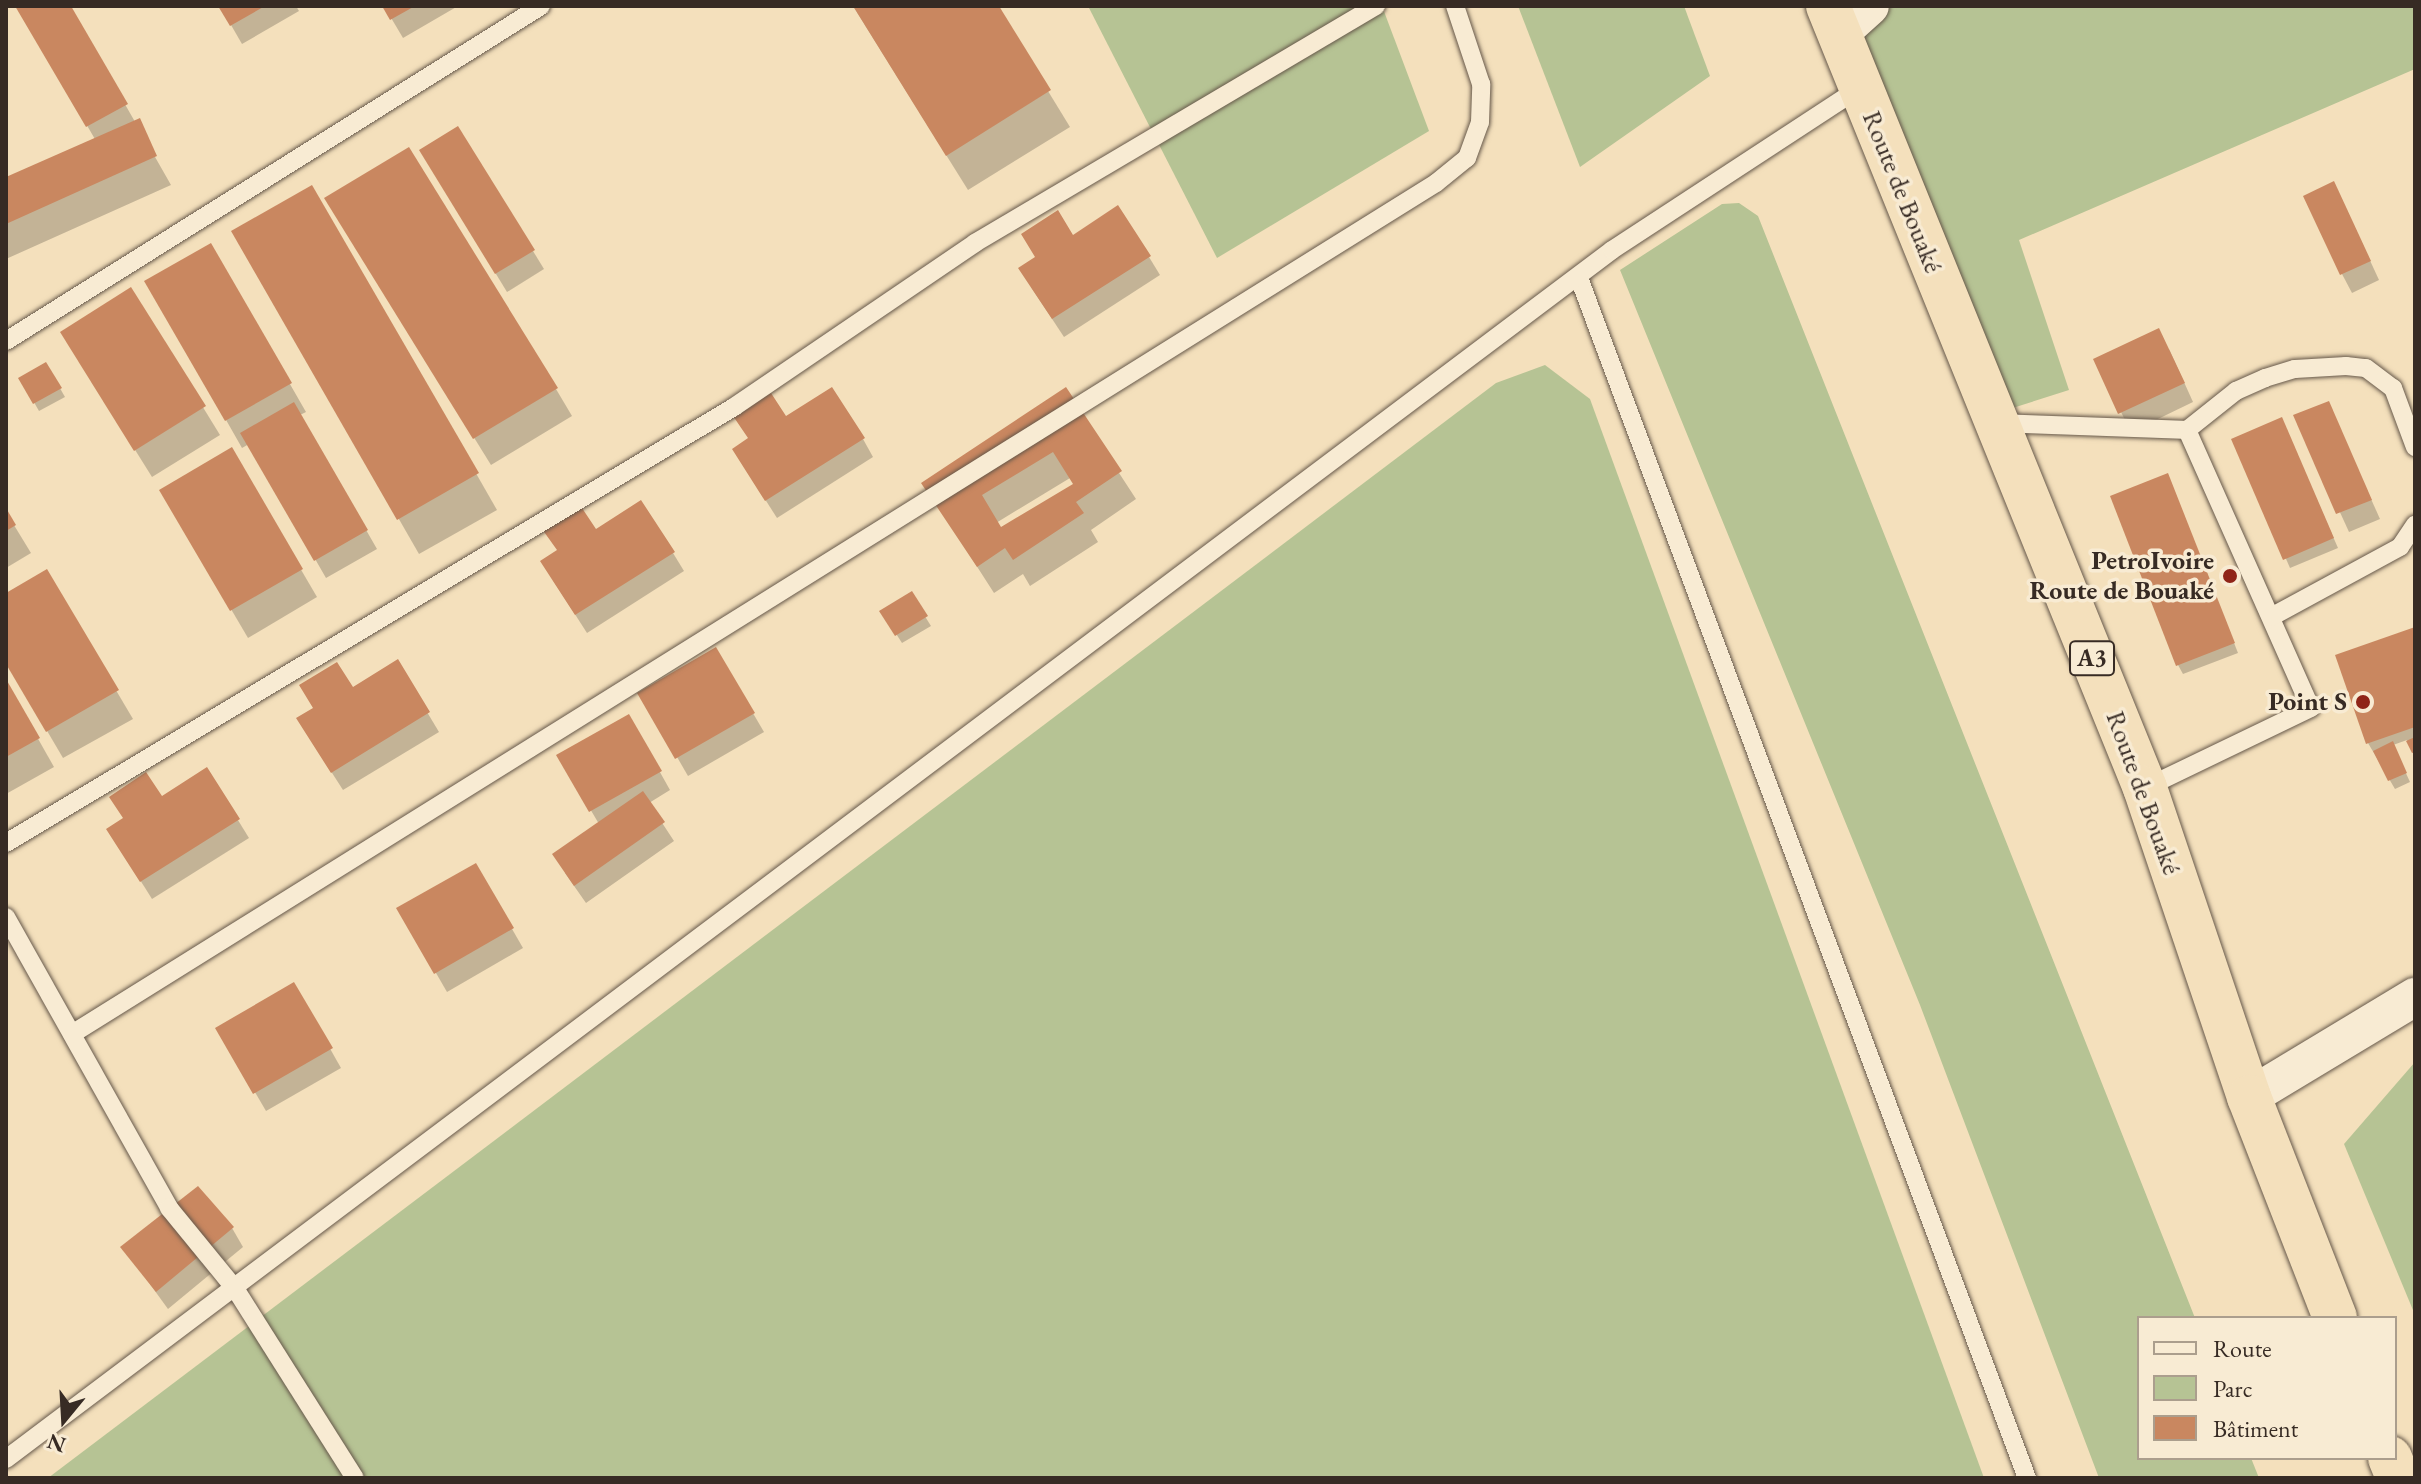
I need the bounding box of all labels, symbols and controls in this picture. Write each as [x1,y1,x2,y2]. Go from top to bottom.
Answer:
street label: Route de Bouaké [1855,107,1949,277]
place label: PetroIvoire Route de Bouaké [2030,545,2214,606]
marker: PetroIvoire Route de Bouaké [2221,567,2239,585]
road number: A3 [2068,638,2116,678]
place label: Point S [2268,686,2347,718]
marker: Point S [2354,693,2372,711]
street label: Route de Bouaké [2099,707,2187,879]
legend [2137,1316,2397,1460]
text: Route [2213,1333,2272,1364]
text: Parc [2213,1373,2252,1404]
north arrow [24,1380,104,1460]
text: Bâtiment [2213,1413,2298,1444]
text: N [43,1427,69,1460]

